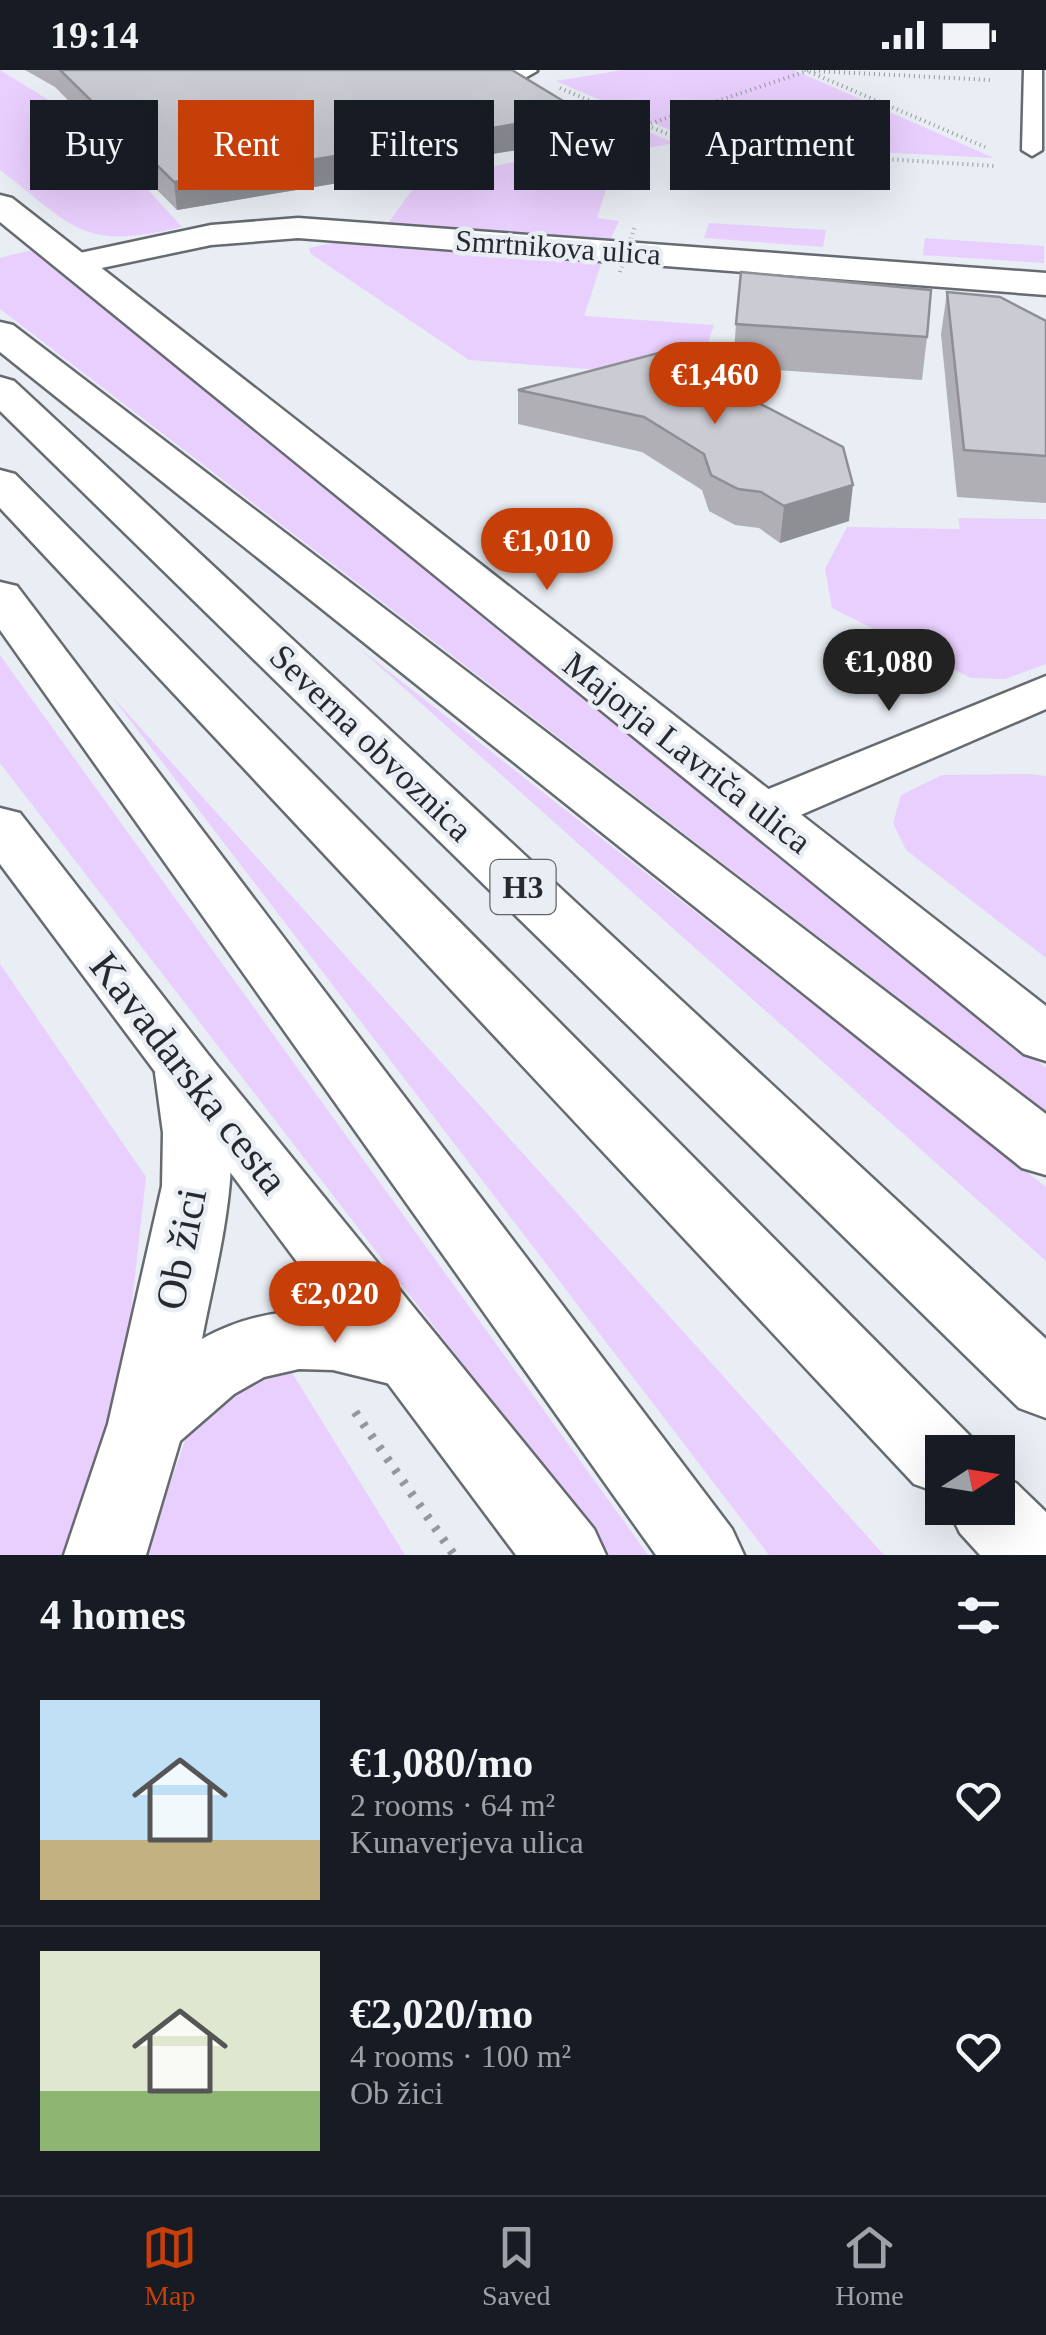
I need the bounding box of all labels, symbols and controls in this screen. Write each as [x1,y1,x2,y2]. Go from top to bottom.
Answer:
text: 19:14 [50,14,139,56]
chip: Buy [30,100,158,190]
chip: Rent [178,100,314,190]
chip: Filters [334,100,494,190]
chip: New [514,100,650,190]
chip: Apartment [670,100,890,190]
street label: Smrtnikova ulica [454,223,662,271]
pin: €1,460 [634,342,796,427]
text: €1,460 [671,356,759,392]
pin: €1,010 [466,508,628,593]
text: €1,010 [503,522,591,558]
pin: €1,080 [808,629,970,714]
street label: Severna obvoznica [262,637,480,849]
text: €1,080 [845,643,933,679]
street label: Majorja Lavriča ulica [556,644,819,862]
road number: H3 [490,860,556,914]
street label: Kavadarska cesta [81,944,297,1203]
street label: Ob žici [147,1185,215,1313]
pin: €2,020 [254,1261,416,1346]
text: €2,020 [291,1275,379,1311]
north arrow [925,1435,1015,1525]
map controls [925,1435,1015,1525]
icon: filters [951,1588,1006,1643]
text: 4 homes [40,1592,186,1638]
icon: home [120,1740,240,1860]
text: €1,080/mo [350,1740,533,1786]
icon: heart [951,1773,1006,1828]
text: 2 rooms · 64 m² [350,1787,555,1823]
text: Kunaverjeva ulica [350,1824,584,1860]
icon: home [120,1991,240,2111]
text: €2,020/mo [350,1991,533,2037]
icon: heart [951,2024,1006,2079]
text: 4 rooms · 100 m² [350,2038,571,2074]
text: Ob žici [350,2075,443,2111]
tab: Map [142,2220,197,2312]
tab: Saved [482,2220,550,2312]
tab: Home [835,2220,904,2312]

